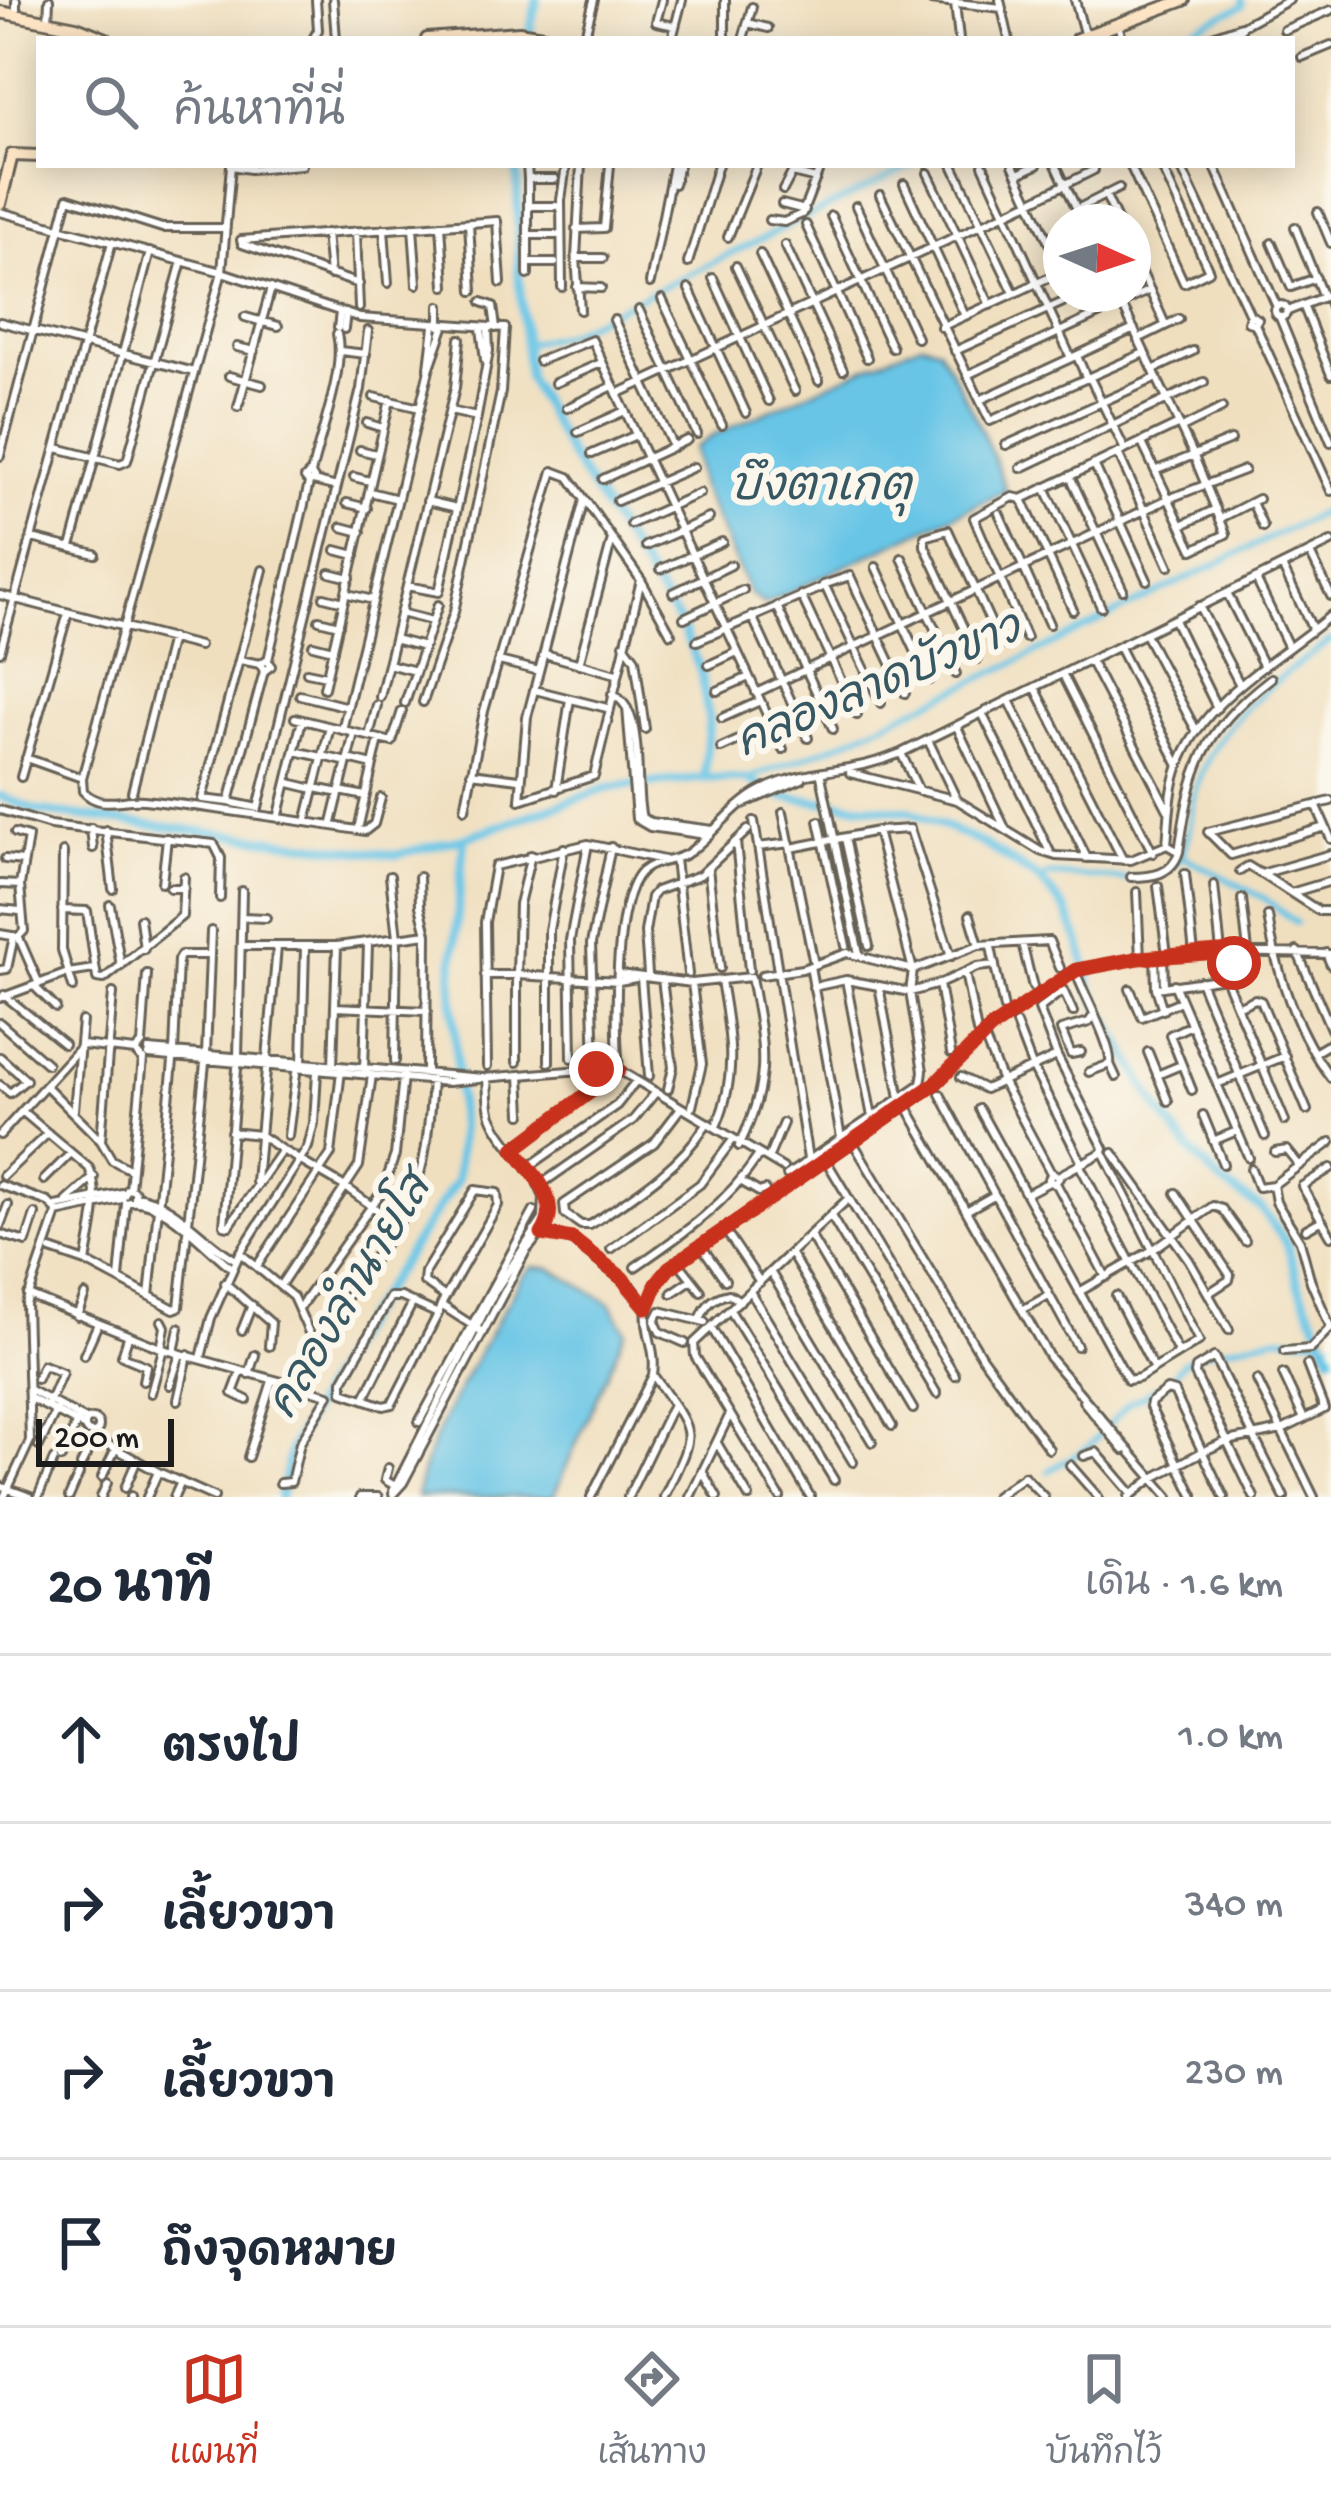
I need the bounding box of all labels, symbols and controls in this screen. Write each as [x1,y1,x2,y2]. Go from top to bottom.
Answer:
search box [36,36,1295,168]
icon: search [78,69,144,135]
text: ค้นหาที่นี่ [174,89,345,142]
north arrow [1043,204,1151,312]
water label: บึงตาเกตุ [731,458,913,517]
water label: คลองลาดบัวขาว [728,599,1033,773]
route start [1207,936,1261,990]
route end [569,1042,623,1096]
water label: คลองลำนายโส [251,1155,451,1430]
scale bar [36,1413,174,1466]
text: 200 m [54,1421,139,1459]
text: 20 นาที [48,1561,212,1621]
text: เดิน · 1.6 km [1085,1564,1283,1610]
icon: ahead [48,1706,114,1772]
text: 1.0 km [1179,1716,1283,1762]
text: ตรงไป [162,1725,300,1778]
icon: right [48,1874,114,1940]
text: 340 m [1185,1884,1283,1930]
text: เลี้ยวขวา [162,1893,335,1946]
icon: right [48,2042,114,2108]
text: 230 m [1185,2052,1283,2098]
text: เลี้ยวขวา [162,2061,335,2114]
icon: arrive [48,2210,114,2276]
text: ถึงจุดหมาย [162,2229,397,2282]
tab: แผนที่ [169,2346,259,2476]
tab: เส้นทาง [597,2346,707,2476]
tab: บันทึกไว้ [1046,2346,1162,2476]

